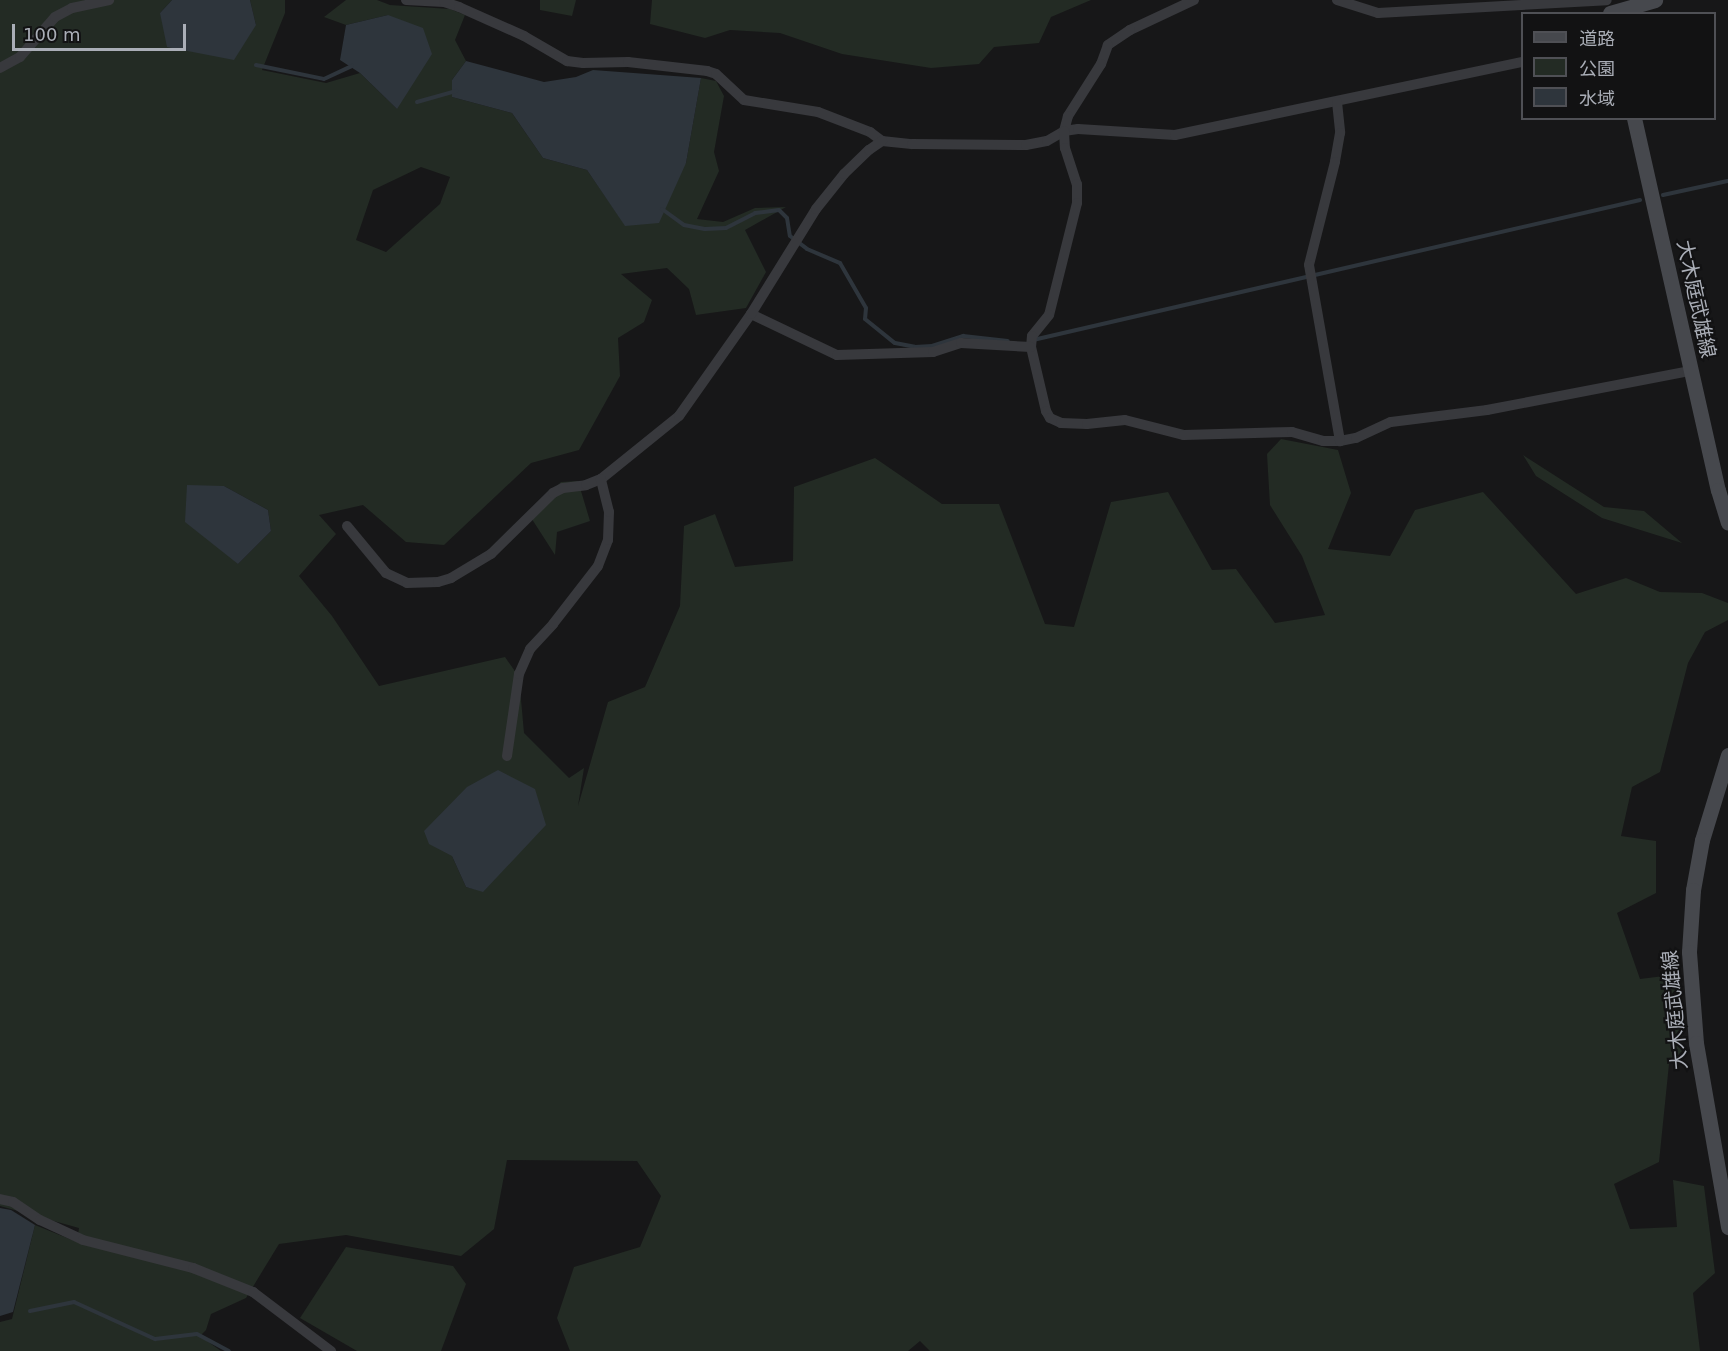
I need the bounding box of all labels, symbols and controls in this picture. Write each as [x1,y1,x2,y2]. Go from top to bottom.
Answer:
scale bar [15,12,189,50]
legend [1521,12,1716,120]
text: 100 m [23,24,81,45]
text: 道路 [1579,28,1615,49]
text: 公園 [1579,58,1615,79]
text: 水域 [1579,88,1615,109]
street label: 大木庭武雄線 [1672,238,1720,360]
street label: 大木庭武雄線 [1658,949,1692,1071]

